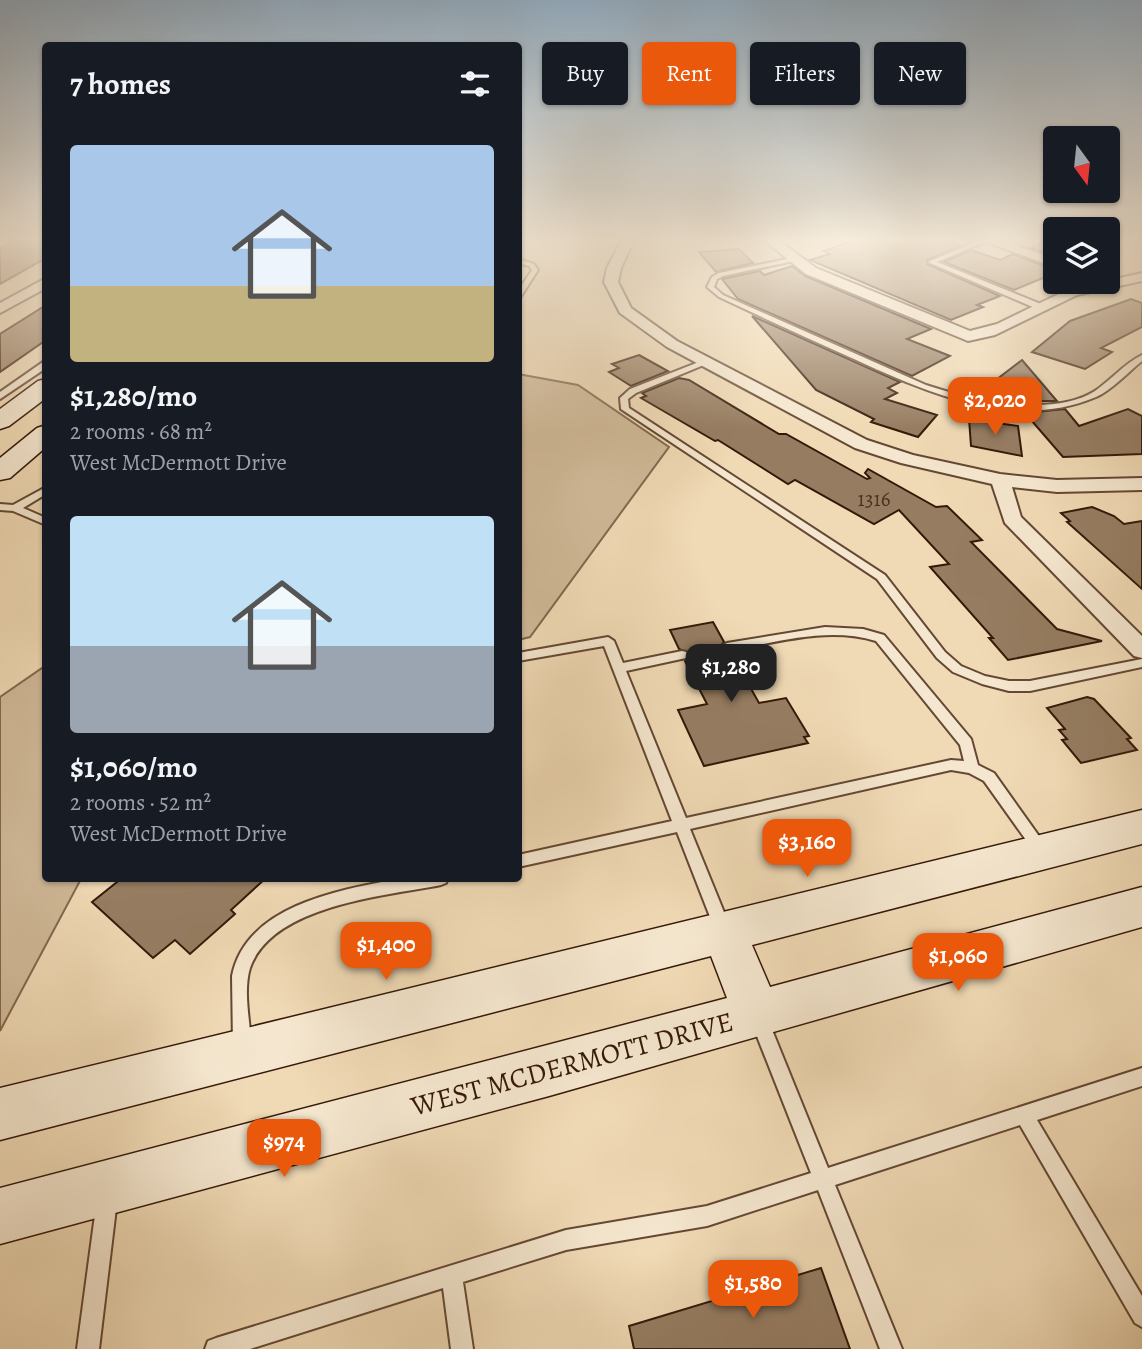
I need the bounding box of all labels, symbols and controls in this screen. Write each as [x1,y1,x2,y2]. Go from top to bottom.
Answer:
chip: Buy [542,42,628,105]
chip: Rent [642,42,736,105]
chip: Filters [750,42,860,105]
chip: New [874,42,966,105]
text: 7 homes [70,64,171,104]
icon: filters [456,65,494,103]
north arrow [1043,126,1120,203]
map controls [1043,126,1120,294]
icon: home [219,191,345,317]
button: layers [1043,217,1120,294]
text: $1,280/mo [70,376,197,416]
pin: $2,020 [938,378,1052,437]
text: $2,020 [964,384,1026,415]
text: 2 rooms · 68 m² [70,416,212,447]
text: West McDermott Drive [70,447,287,478]
house number: 1316 [858,485,891,513]
icon: home [219,562,345,688]
pin: $1,280 [674,644,788,704]
text: $1,280 [702,651,760,682]
text: $1,060/mo [70,747,197,787]
text: 2 rooms · 52 m² [70,787,211,818]
text: West McDermott Drive [70,818,287,849]
pin: $3,160 [750,820,864,879]
text: $3,160 [778,826,836,857]
pin: $1,400 [329,922,443,982]
text: $1,400 [356,929,416,960]
pin: $1,060 [901,934,1015,993]
text: $1,060 [928,940,988,971]
street label: WEST MCDERMOTT DRIVE [406,1003,737,1126]
pin: $974 [243,1120,325,1179]
text: $974 [263,1126,305,1157]
pin: $1,580 [696,1260,810,1320]
text: $1,580 [724,1267,782,1298]

